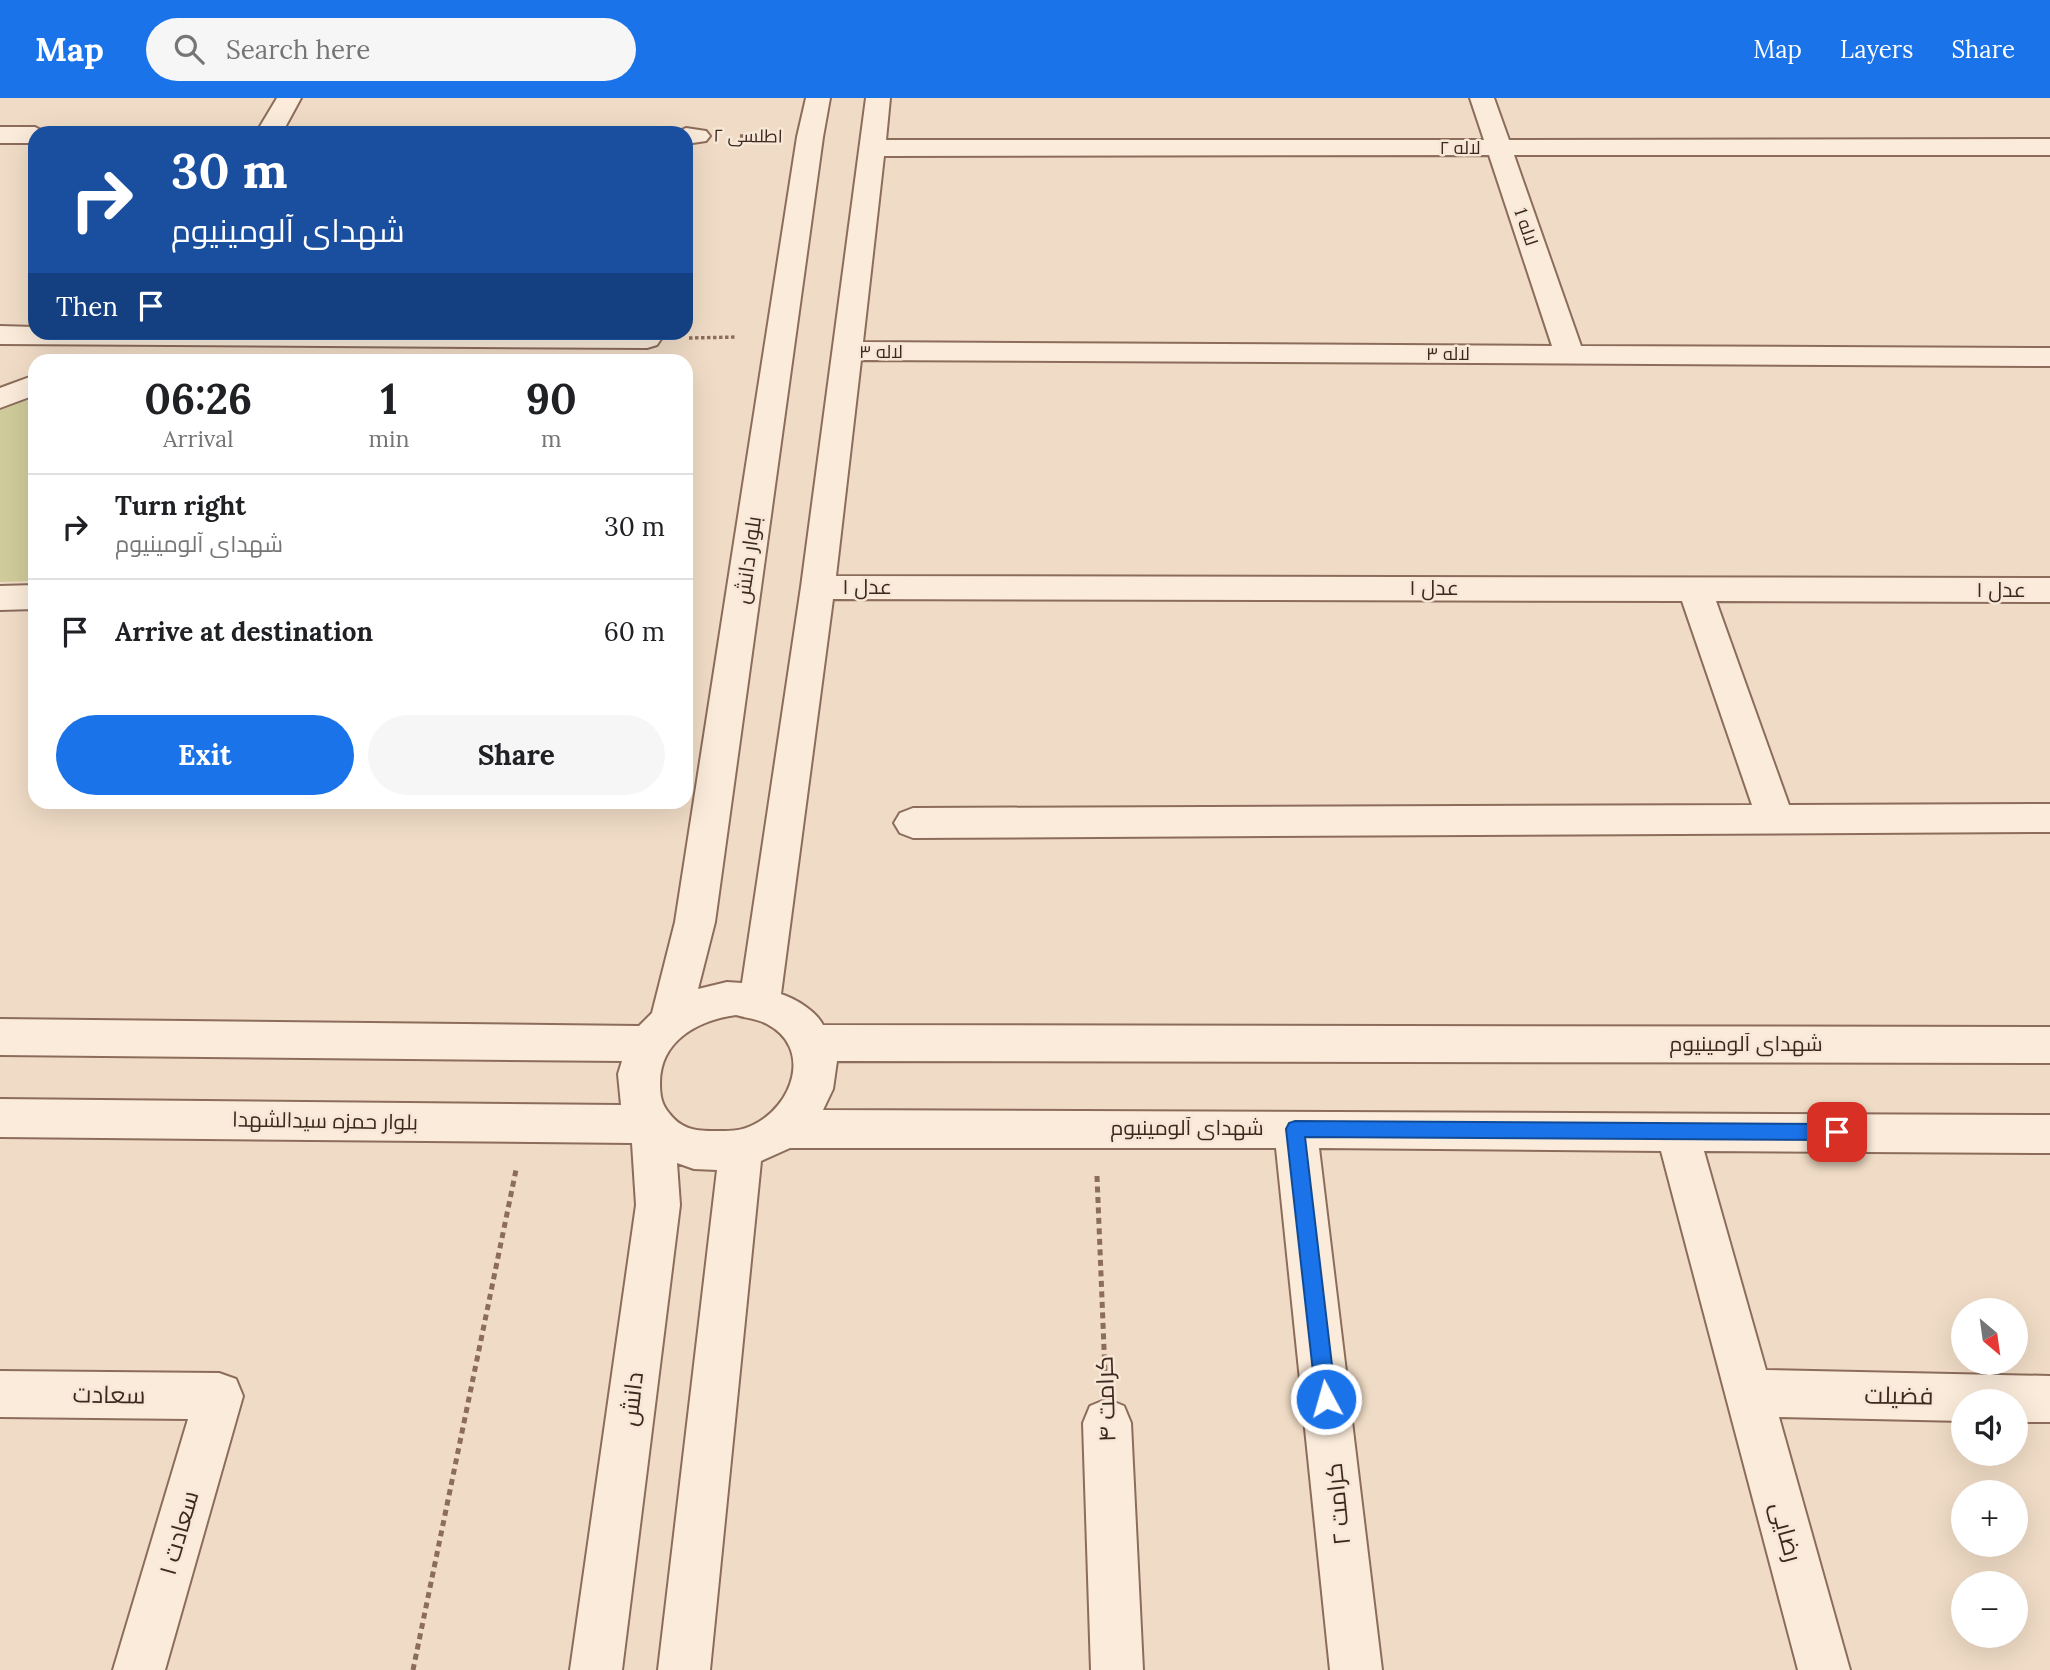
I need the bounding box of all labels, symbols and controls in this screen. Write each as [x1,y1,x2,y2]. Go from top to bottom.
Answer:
search box [146,18,636,81]
text: Map [35,28,104,70]
icon: search [170,30,208,68]
text: Search here [226,33,370,66]
text: Map [1753,34,1802,65]
text: Layers [1840,34,1913,65]
text: Share [1951,34,2015,65]
street label: اطلسی ۲ [713,123,783,148]
street label: لاله ۲ [1439,136,1481,159]
text: 30 m [171,139,288,201]
icon: right [56,154,147,245]
street label: لاله 1 [1509,205,1544,249]
text: شهدای آلومینیوم [171,210,405,251]
icon: arrive [132,287,170,325]
text: Then [56,290,118,323]
street label: لاله ۳ [859,340,903,363]
street label: لاله ۳ [1426,342,1470,365]
text: 06:26 [144,372,252,426]
text: 1 [380,372,398,426]
text: 90 [526,372,577,426]
text: Arrival [163,424,233,453]
text: min [369,424,410,453]
text: m [541,424,562,453]
text: Turn right [115,489,246,522]
icon: right [56,508,94,546]
text: 30 m [604,510,665,543]
street label: بلوار دانش [728,514,767,606]
text: شهدای آلومینیوم [115,529,283,558]
street label: عدل ۱ [842,573,892,600]
street label: عدل ۱ [1409,574,1459,601]
street label: عدل ۱ [1976,576,2026,603]
icon: arrive [56,613,94,651]
text: Arrive at destination [115,615,373,648]
text: 60 m [604,615,665,648]
button: Exit [56,715,354,795]
button: Share [368,715,665,795]
street label: شهدای آلومینیوم [1669,1030,1823,1058]
pin [1807,1102,1867,1162]
street label: بلوار حمزه سیدالشهدا [232,1105,418,1136]
icon: arrive [1818,1113,1856,1151]
street label: شهدای آلومینیوم [1110,1114,1264,1142]
north arrow [1951,1298,2028,1376]
map controls [1951,1298,2028,1648]
street label: کرامت ۴ [1089,1356,1122,1442]
position arrow [1289,1362,1363,1436]
street label: دانش [613,1370,650,1428]
street label: سعادت [72,1378,146,1411]
street label: فضیلت [1864,1379,1934,1412]
button: sound [1951,1389,2028,1466]
street label: کرامت ۲ [1318,1461,1357,1547]
button: + [1951,1480,2028,1557]
street label: سعادت ۱ [152,1487,205,1579]
street label: رضایی [1764,1499,1809,1565]
button: − [1951,1571,2028,1648]

